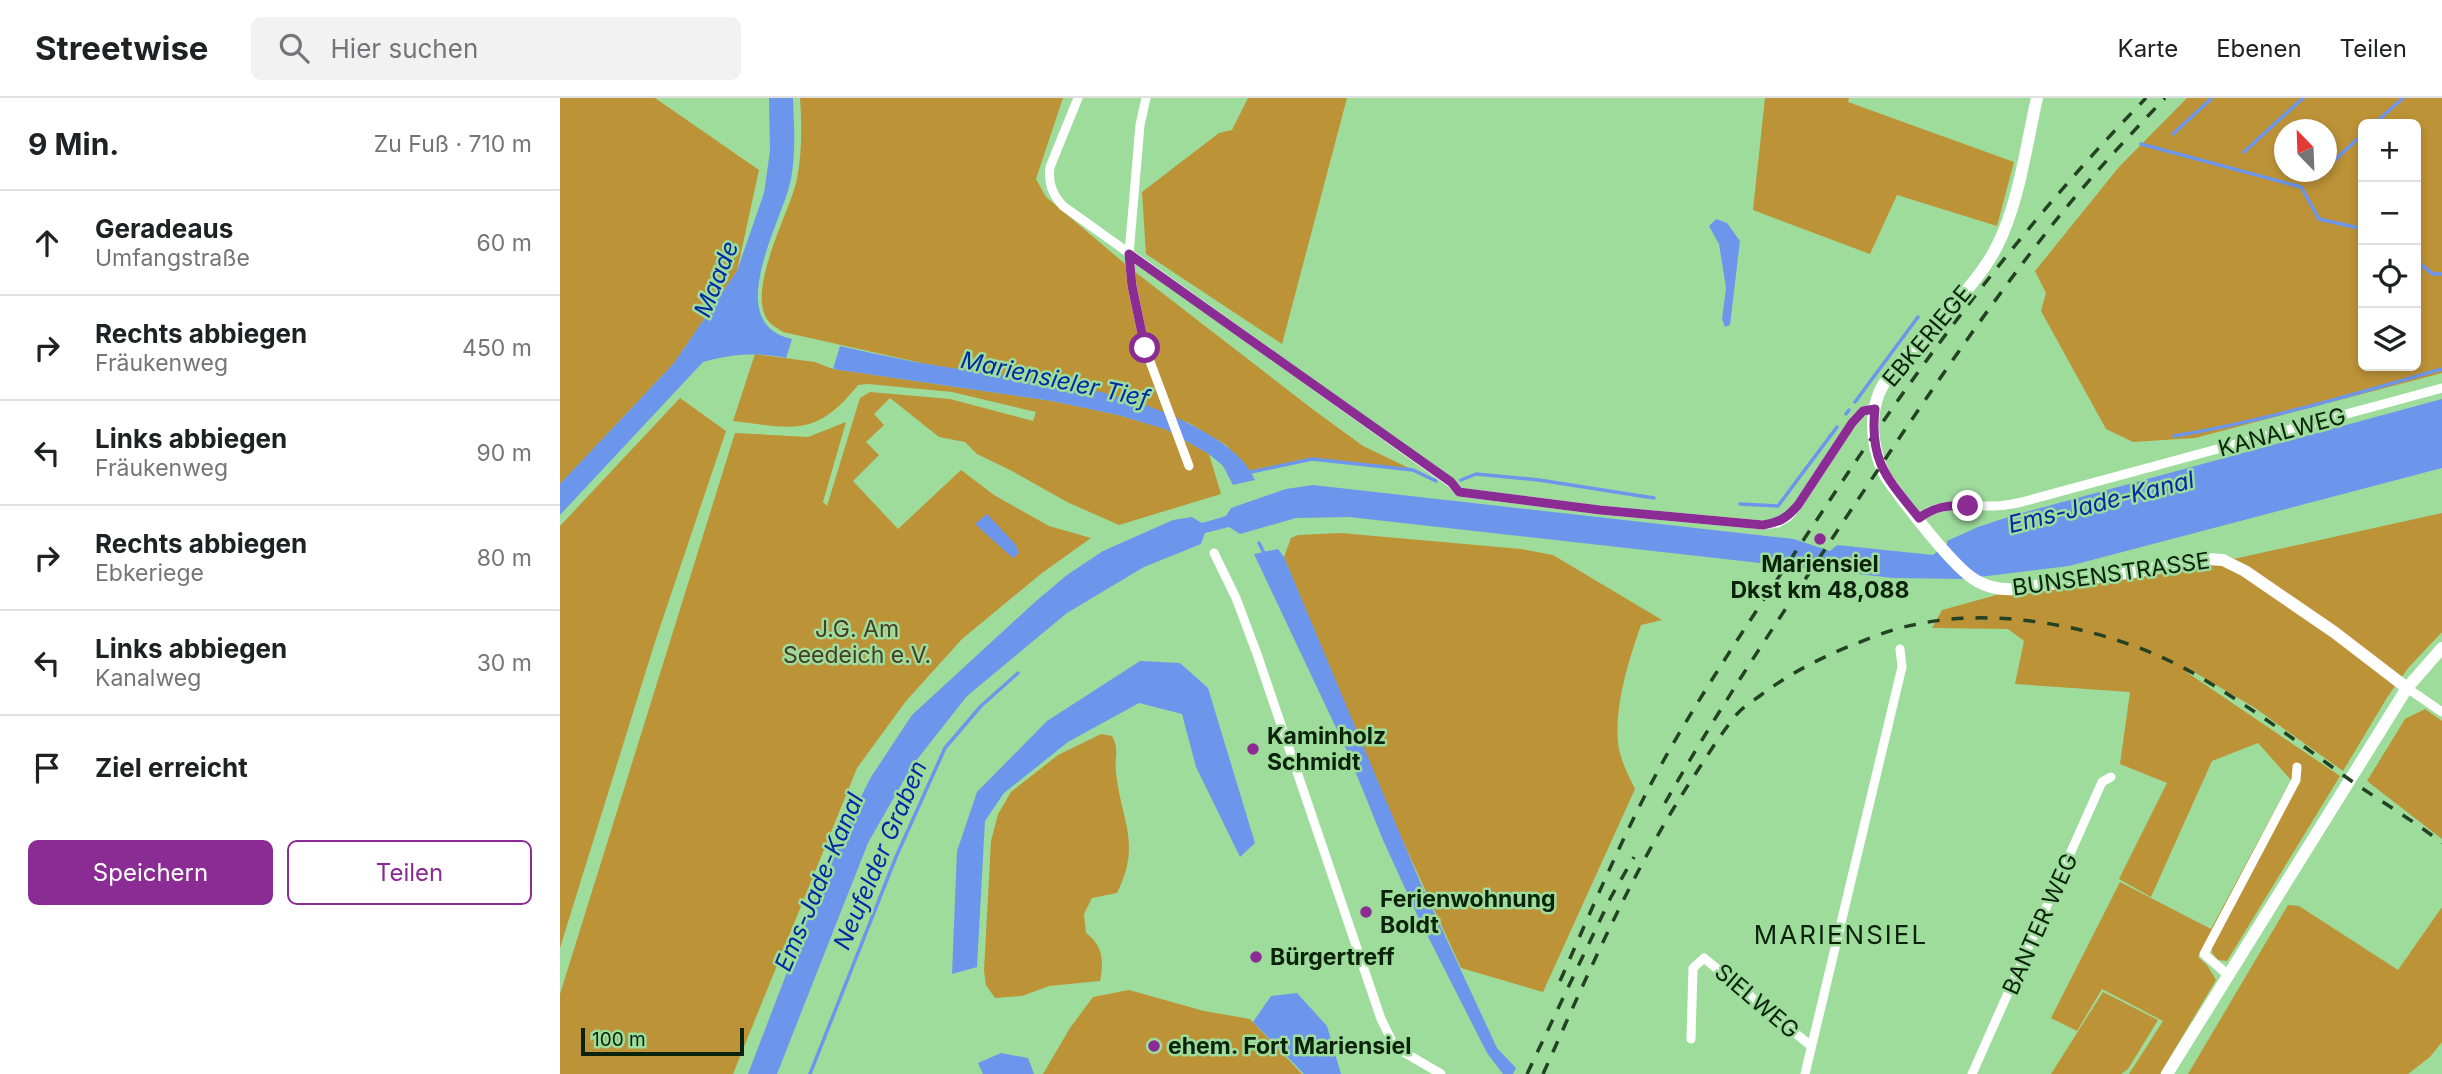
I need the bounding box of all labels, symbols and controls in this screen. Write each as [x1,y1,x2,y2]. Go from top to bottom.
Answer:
search box [251,17,741,80]
text: Streetwise [35,28,209,68]
icon: search [275,29,313,67]
text: Hier suchen [331,33,478,64]
text: Karte [2118,34,2178,63]
text: Ebenen [2216,34,2302,63]
text: Teilen [2340,34,2407,63]
north arrow [2274,119,2337,182]
map controls [2358,119,2421,371]
button: + [2358,119,2421,182]
text: 9 Min. [28,126,119,162]
text: Zu Fuß · 710 m [374,130,532,158]
button: − [2358,182,2421,245]
text: Geradeaus [95,213,233,244]
icon: ahead [28,224,66,262]
text: 60 m [477,229,532,257]
water label: Maade [688,237,744,321]
text: Umfangstraße [95,244,250,272]
button: locate [2358,245,2421,308]
street label: EBKERIEGE [1876,280,1978,392]
button: layers [2358,308,2421,371]
text: Rechts abbiegen [95,318,307,349]
icon: right [28,329,66,367]
route start [1129,332,1160,363]
text: 450 m [462,334,532,362]
water label: Mariensieler Tief [958,345,1154,414]
text: Fräukenweg [95,349,228,377]
street label: KANALWEG [2215,402,2349,462]
text: Links abbiegen [95,423,287,454]
icon: left [28,434,66,472]
text: 90 m [477,439,532,467]
text: Fräukenweg [95,454,228,482]
water label: Ems-Jade-Kanal [2005,465,2197,539]
route end [1952,490,1983,521]
text: Rechts abbiegen [95,528,307,559]
marker: Mariensiel Dkst km 48,088 [1812,531,1828,547]
icon: right [28,539,66,577]
text: 80 m [477,544,532,572]
street label: BUNSENSTRASSE [2011,546,2211,602]
place label: Mariensiel Dkst km 48,088 [1731,550,1909,604]
text: Ebkeriege [95,559,204,587]
park label: J.G. Am Seedeich e.V. [783,615,931,669]
text: Links abbiegen [95,633,287,664]
icon: left [28,644,66,682]
text: 30 m [477,649,532,677]
text: Kanalweg [95,664,201,692]
place label: Kaminholz Schmidt [1267,722,1386,776]
marker: Kaminholz Schmidt [1245,741,1261,757]
icon: arrive [28,749,66,787]
text: Ziel erreicht [95,752,248,783]
water label: Neufelder Graben [827,756,933,954]
water label: Ems-Jade-Kanal [768,788,870,975]
button: Speichern [28,840,273,905]
button: Teilen [287,840,532,905]
street label: BANTER WEG [1996,849,2084,999]
place label: Ferienwohnung Boldt [1380,885,1555,939]
marker: Ferienwohnung Boldt [1358,904,1374,920]
district label: MARIENSIEL [1754,919,1928,950]
place label: Bürgertreff [1270,943,1395,971]
marker: Bürgertreff [1248,949,1264,965]
street label: SIELWEG [1709,958,1805,1044]
scale bar [581,1025,744,1057]
text: 100 m [592,1028,646,1051]
place label: ehem. Fort Mariensiel [1168,1032,1411,1060]
marker: ehem. Fort Mariensiel [1146,1038,1162,1054]

